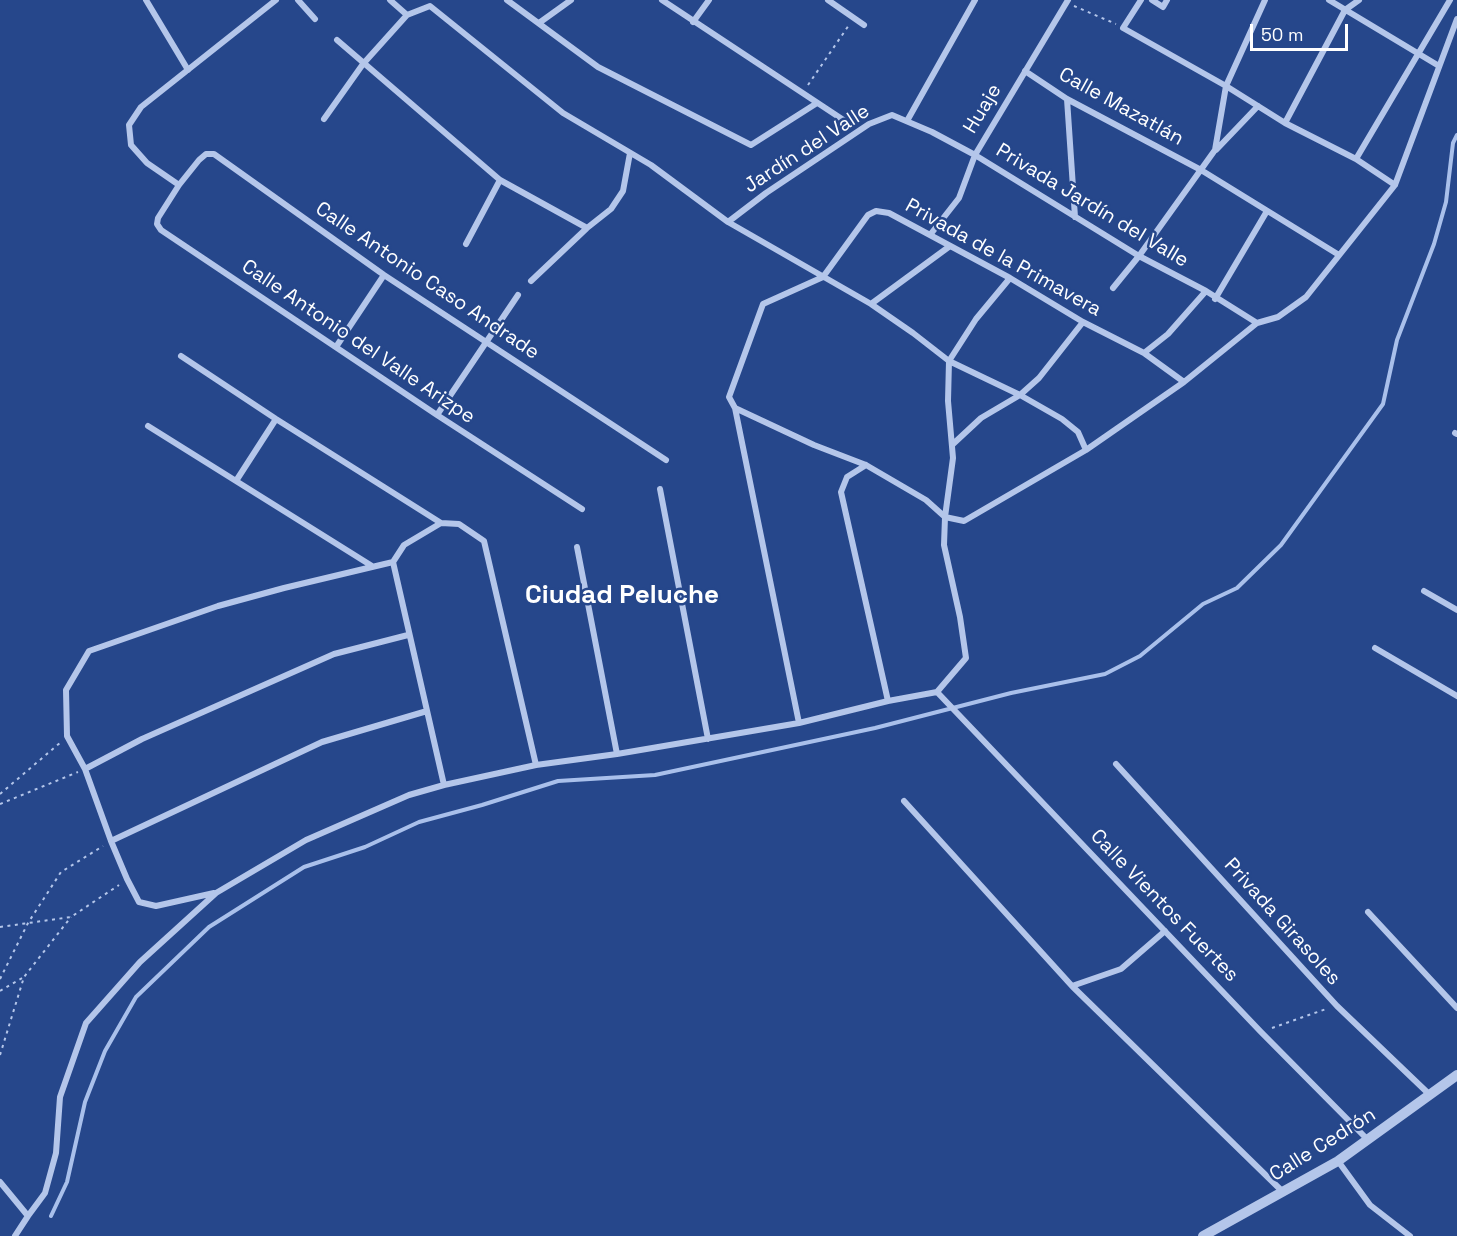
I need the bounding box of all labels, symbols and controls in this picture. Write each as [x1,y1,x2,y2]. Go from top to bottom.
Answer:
scale bar [1253,12,1350,50]
text: 50 m [1261,23,1303,46]
street label: Calle Mazatlán [1054,63,1188,151]
street label: Huaje [959,80,1007,138]
street label: Jardín del Valle [740,100,874,198]
street label: Privada Jardín del Valle [991,139,1193,273]
street label: Privada de la Primavera [901,194,1105,322]
street label: Calle Antonio Caso Andrade [311,197,543,365]
street label: Calle Antonio del Valle Arizpe [237,255,479,429]
district label: Ciudad Peluche [525,580,719,612]
street label: Calle Vientos Fuertes [1085,825,1243,987]
street label: Privada Girasoles [1219,854,1345,990]
street label: Calle Cedrón [1266,1103,1380,1187]

